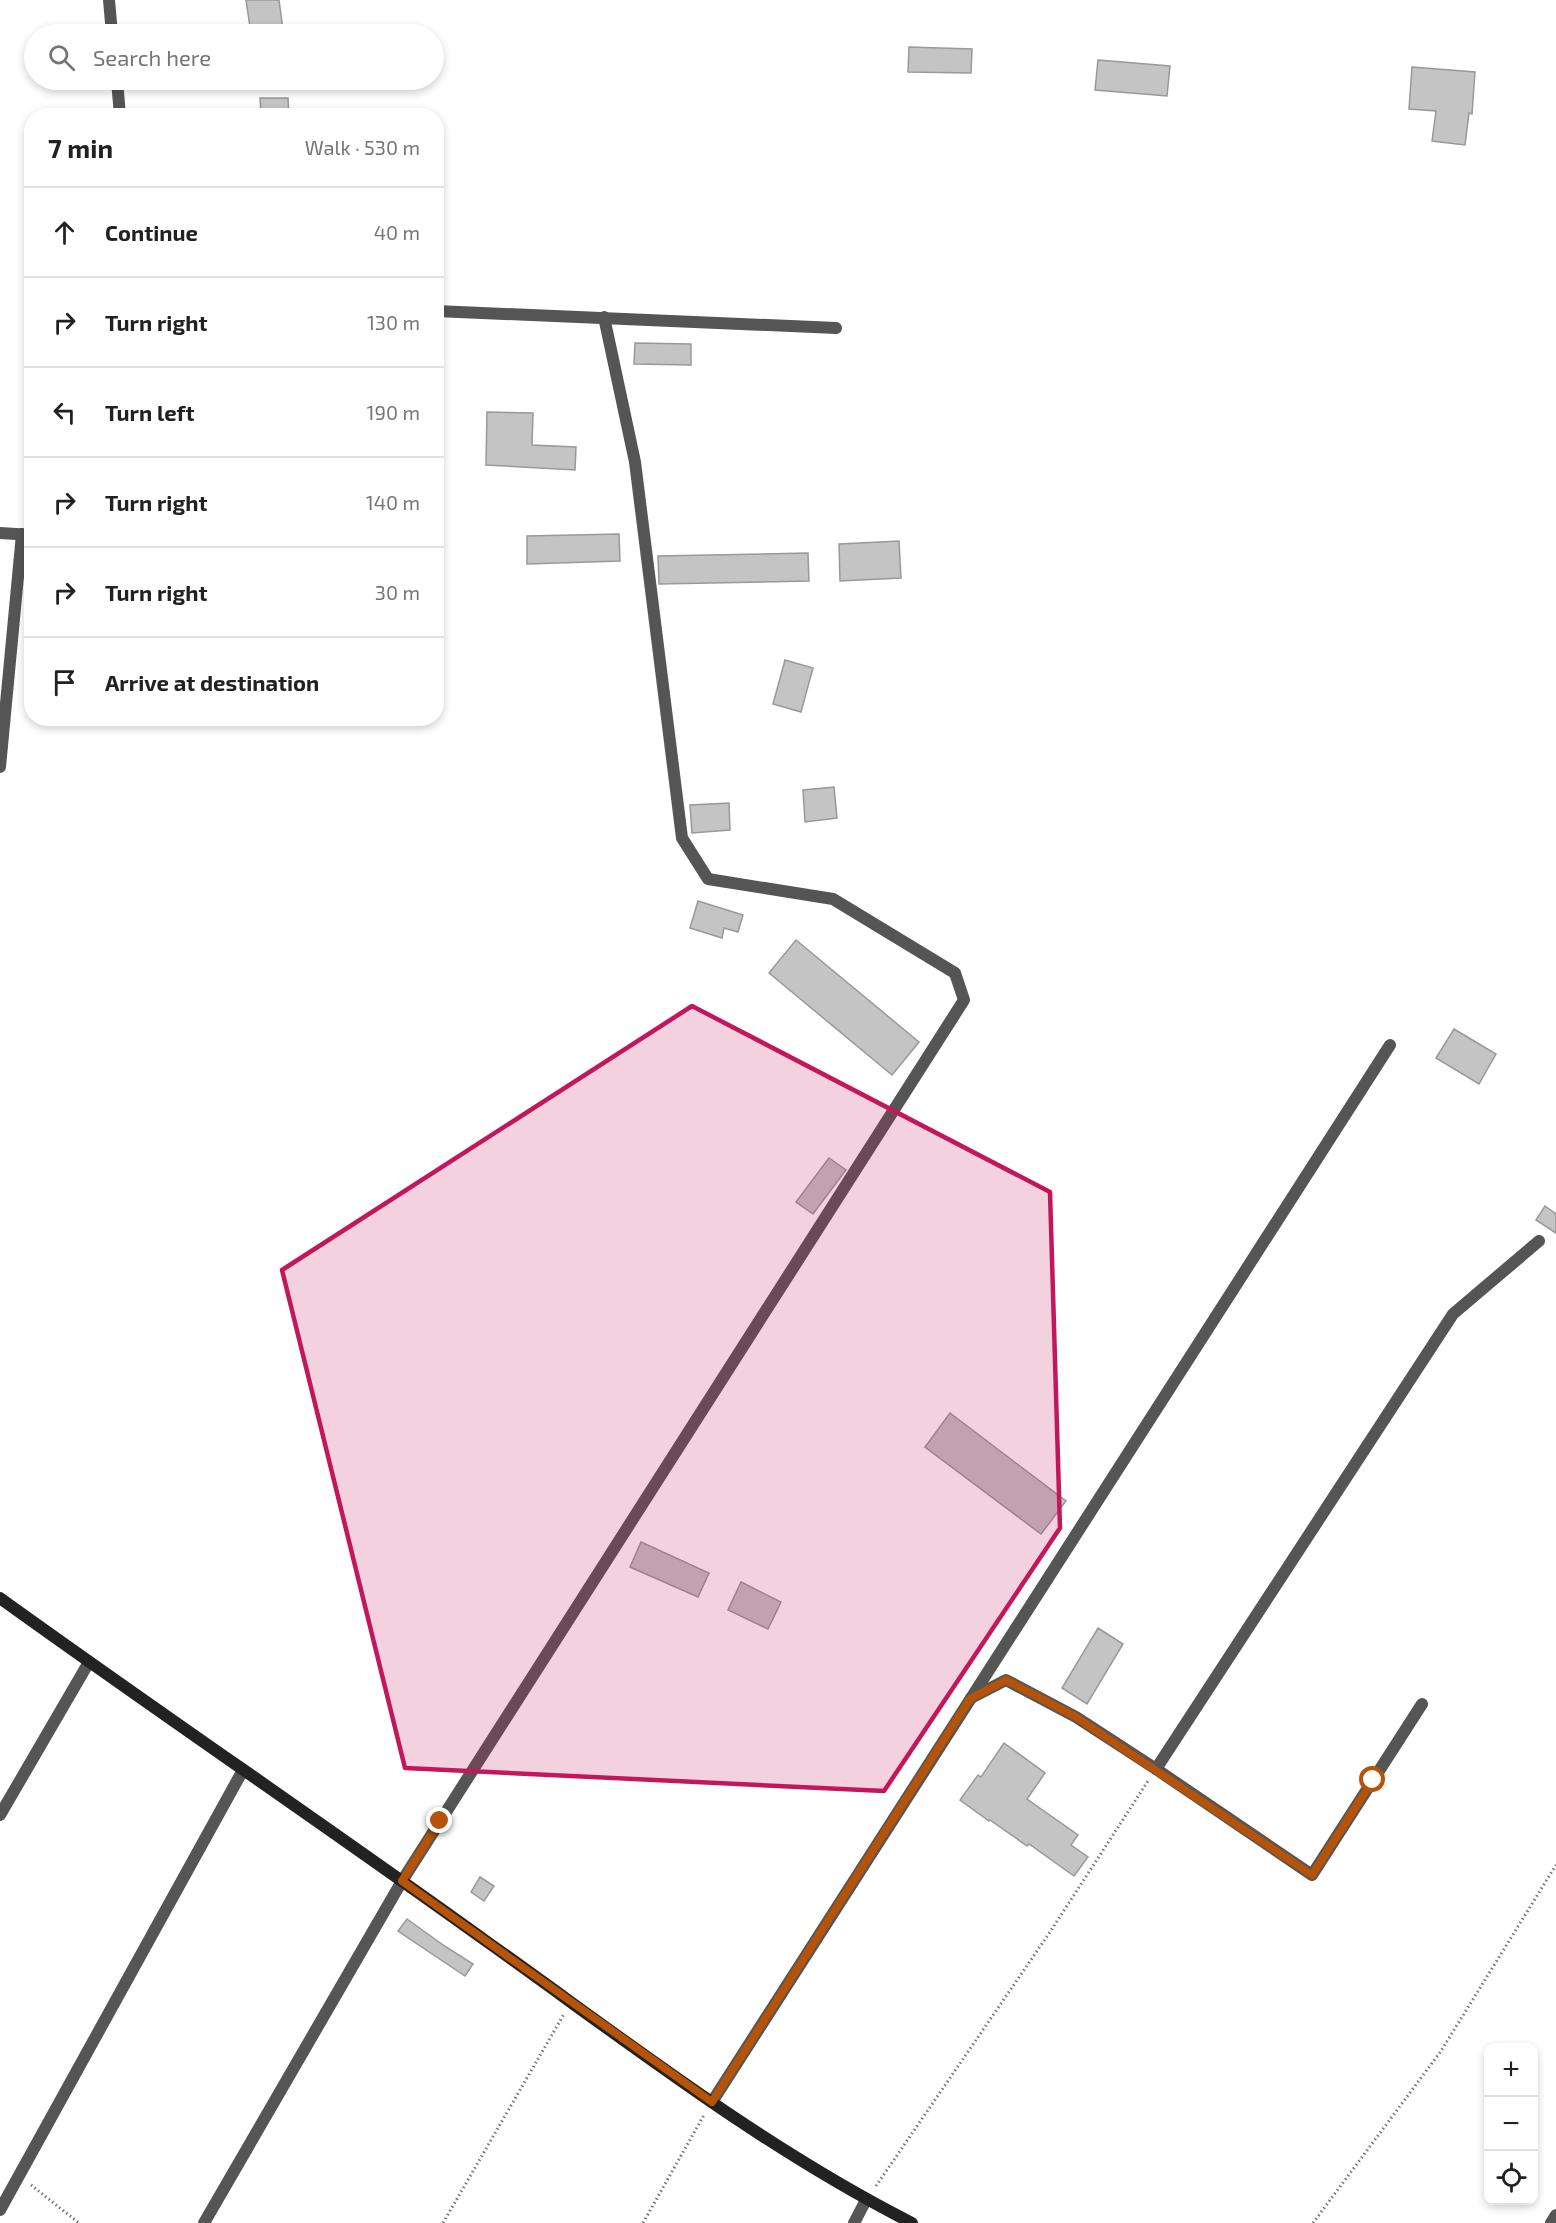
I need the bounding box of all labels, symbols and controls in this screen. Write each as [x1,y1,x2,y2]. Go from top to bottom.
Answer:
search box [24,24,444,90]
icon: search [45,41,78,74]
text: Search here [93,44,211,70]
text: 7 min [48,132,113,163]
text: Walk · 530 m [305,135,420,159]
icon: ahead [48,216,81,249]
text: Continue [105,219,198,245]
text: 40 m [374,220,420,244]
icon: right [48,306,81,339]
text: Turn right [105,309,207,335]
text: 130 m [367,310,420,334]
icon: left [48,396,81,429]
text: Turn left [105,399,194,425]
text: 190 m [367,400,420,424]
icon: right [48,486,81,519]
text: Turn right [105,489,207,515]
text: 140 m [366,490,420,514]
icon: right [48,576,81,609]
text: Turn right [105,579,207,605]
text: 30 m [375,580,420,604]
icon: arrive [48,666,81,699]
text: Arrive at destination [105,669,319,695]
route start [1359,1766,1385,1792]
route end [426,1807,452,1833]
map controls [1484,2043,1538,2205]
button: + [1484,2043,1538,2097]
button: − [1484,2097,1538,2151]
button: locate [1484,2151,1538,2205]

